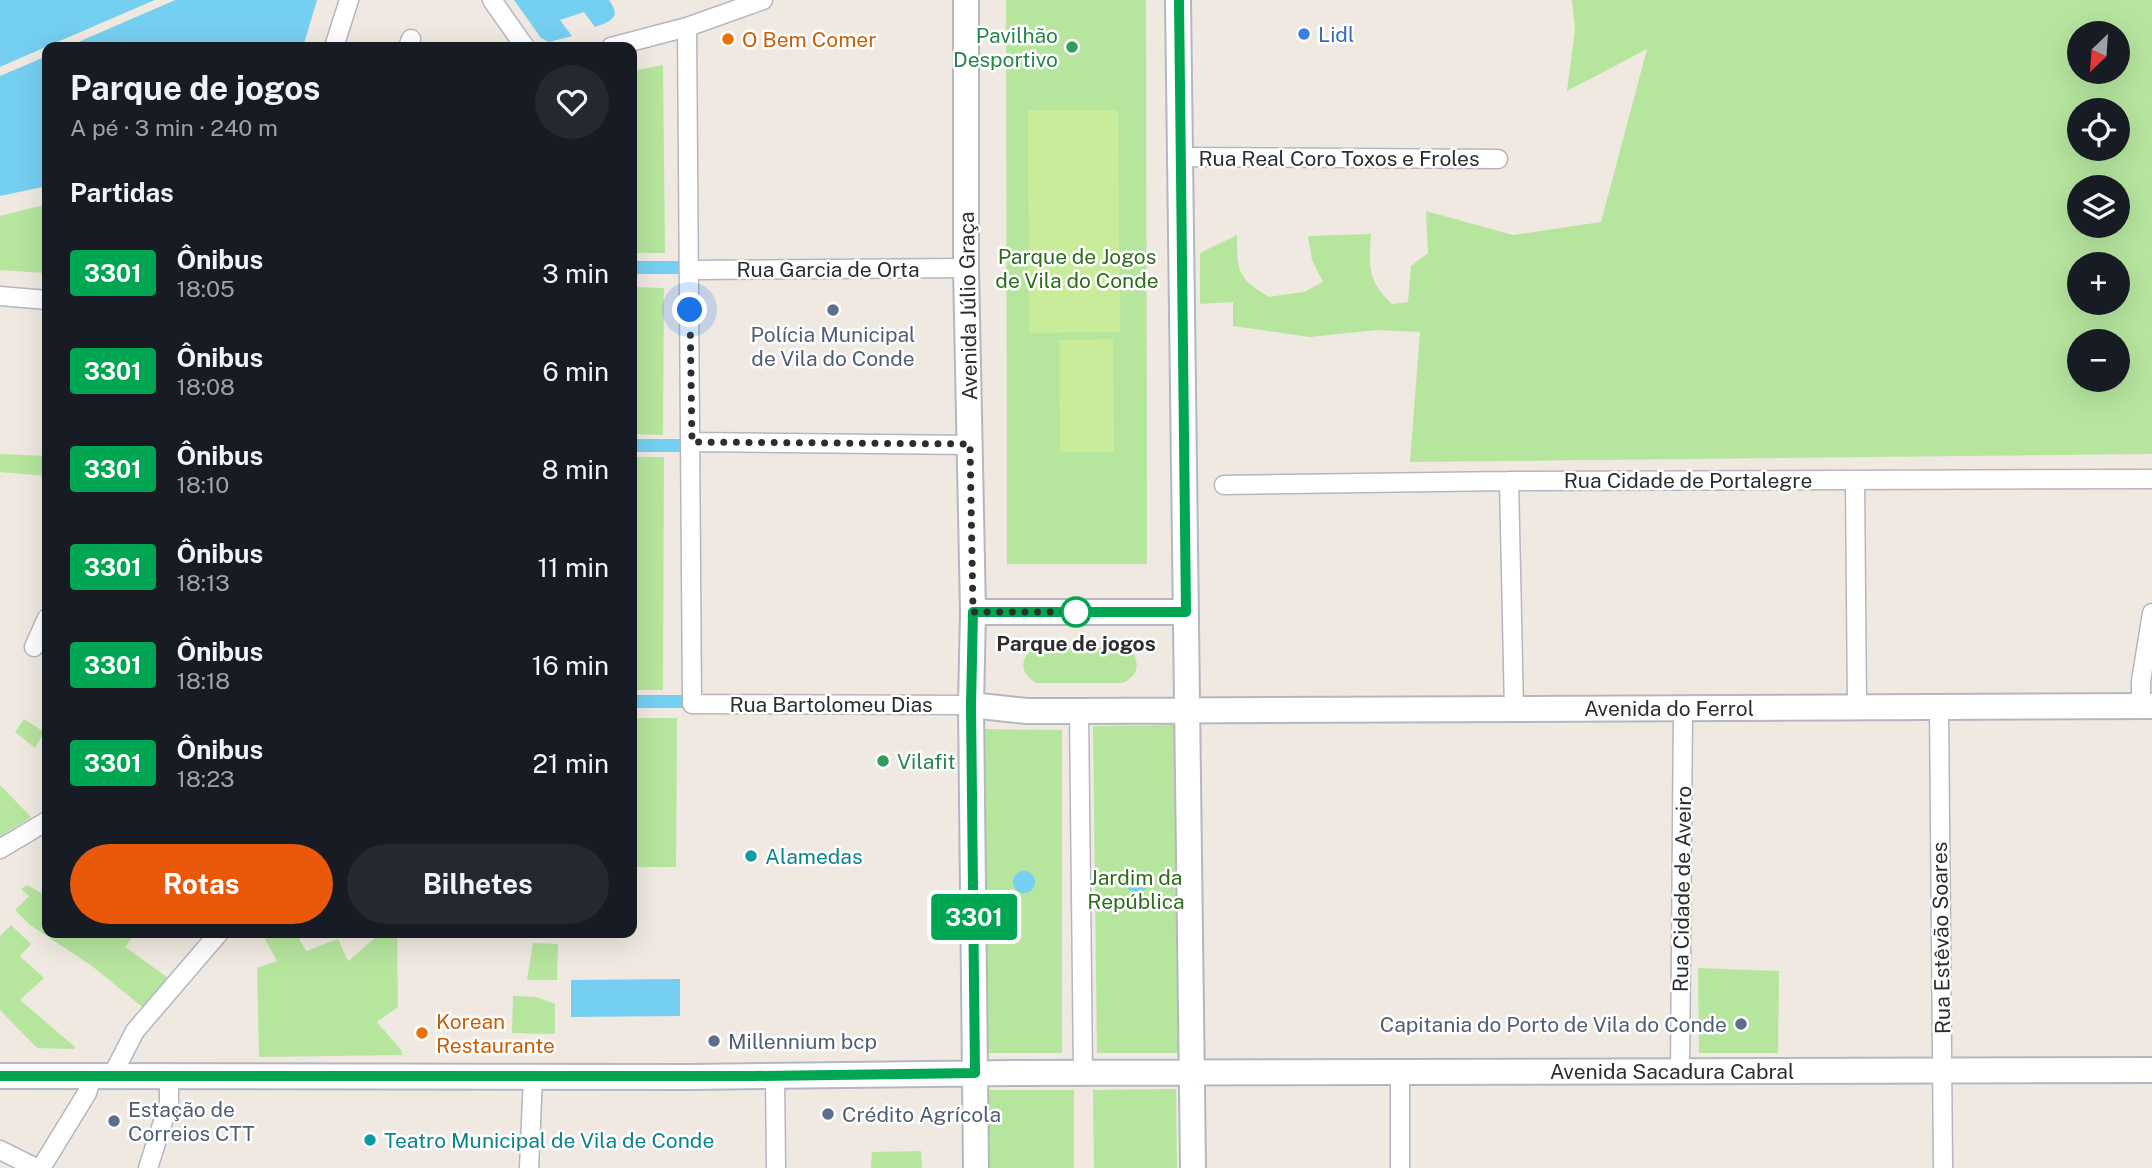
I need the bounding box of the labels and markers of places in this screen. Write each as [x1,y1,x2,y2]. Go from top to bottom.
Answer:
place label: Lidl [1318,22,1354,47]
place label: Pavilhão Desportivo [953,23,1058,72]
marker: Lidl [1296,26,1312,42]
place label: O Bem Comer [742,27,876,52]
marker: O Bem Comer [720,31,736,47]
marker: Pavilhão Desportivo [1064,39,1080,55]
marker: Polícia Municipal de Vila do Conde [825,302,841,318]
place label: Polícia Municipal de Vila do Conde [751,322,915,371]
marker: Parque de jogos [1061,597,1091,627]
place label: Parque de jogos [996,631,1156,656]
place label: Vilafit [897,749,956,774]
marker: Vilafit [875,753,891,769]
place label: Alamedas [765,844,863,869]
marker: Alamedas [743,848,759,864]
place label: Korean Restaurante [436,1009,555,1058]
place label: Capitania do Porto de Vila do Conde [1380,1012,1727,1037]
marker: Capitania do Porto de Vila do Conde [1733,1016,1749,1032]
marker: Korean Restaurante [414,1025,430,1041]
place label: Millennium bcp [728,1029,877,1054]
marker: Millennium bcp [706,1033,722,1049]
place label: Estação de Correios CTT [128,1097,255,1146]
place label: Crédito Agrícola [842,1102,1001,1127]
marker: Crédito Agrícola [820,1106,836,1122]
marker: Estação de Correios CTT [106,1113,122,1129]
place label: Teatro Municipal de Vila de Conde [384,1128,714,1153]
marker: Teatro Municipal de Vila de Conde [362,1132,378,1148]

